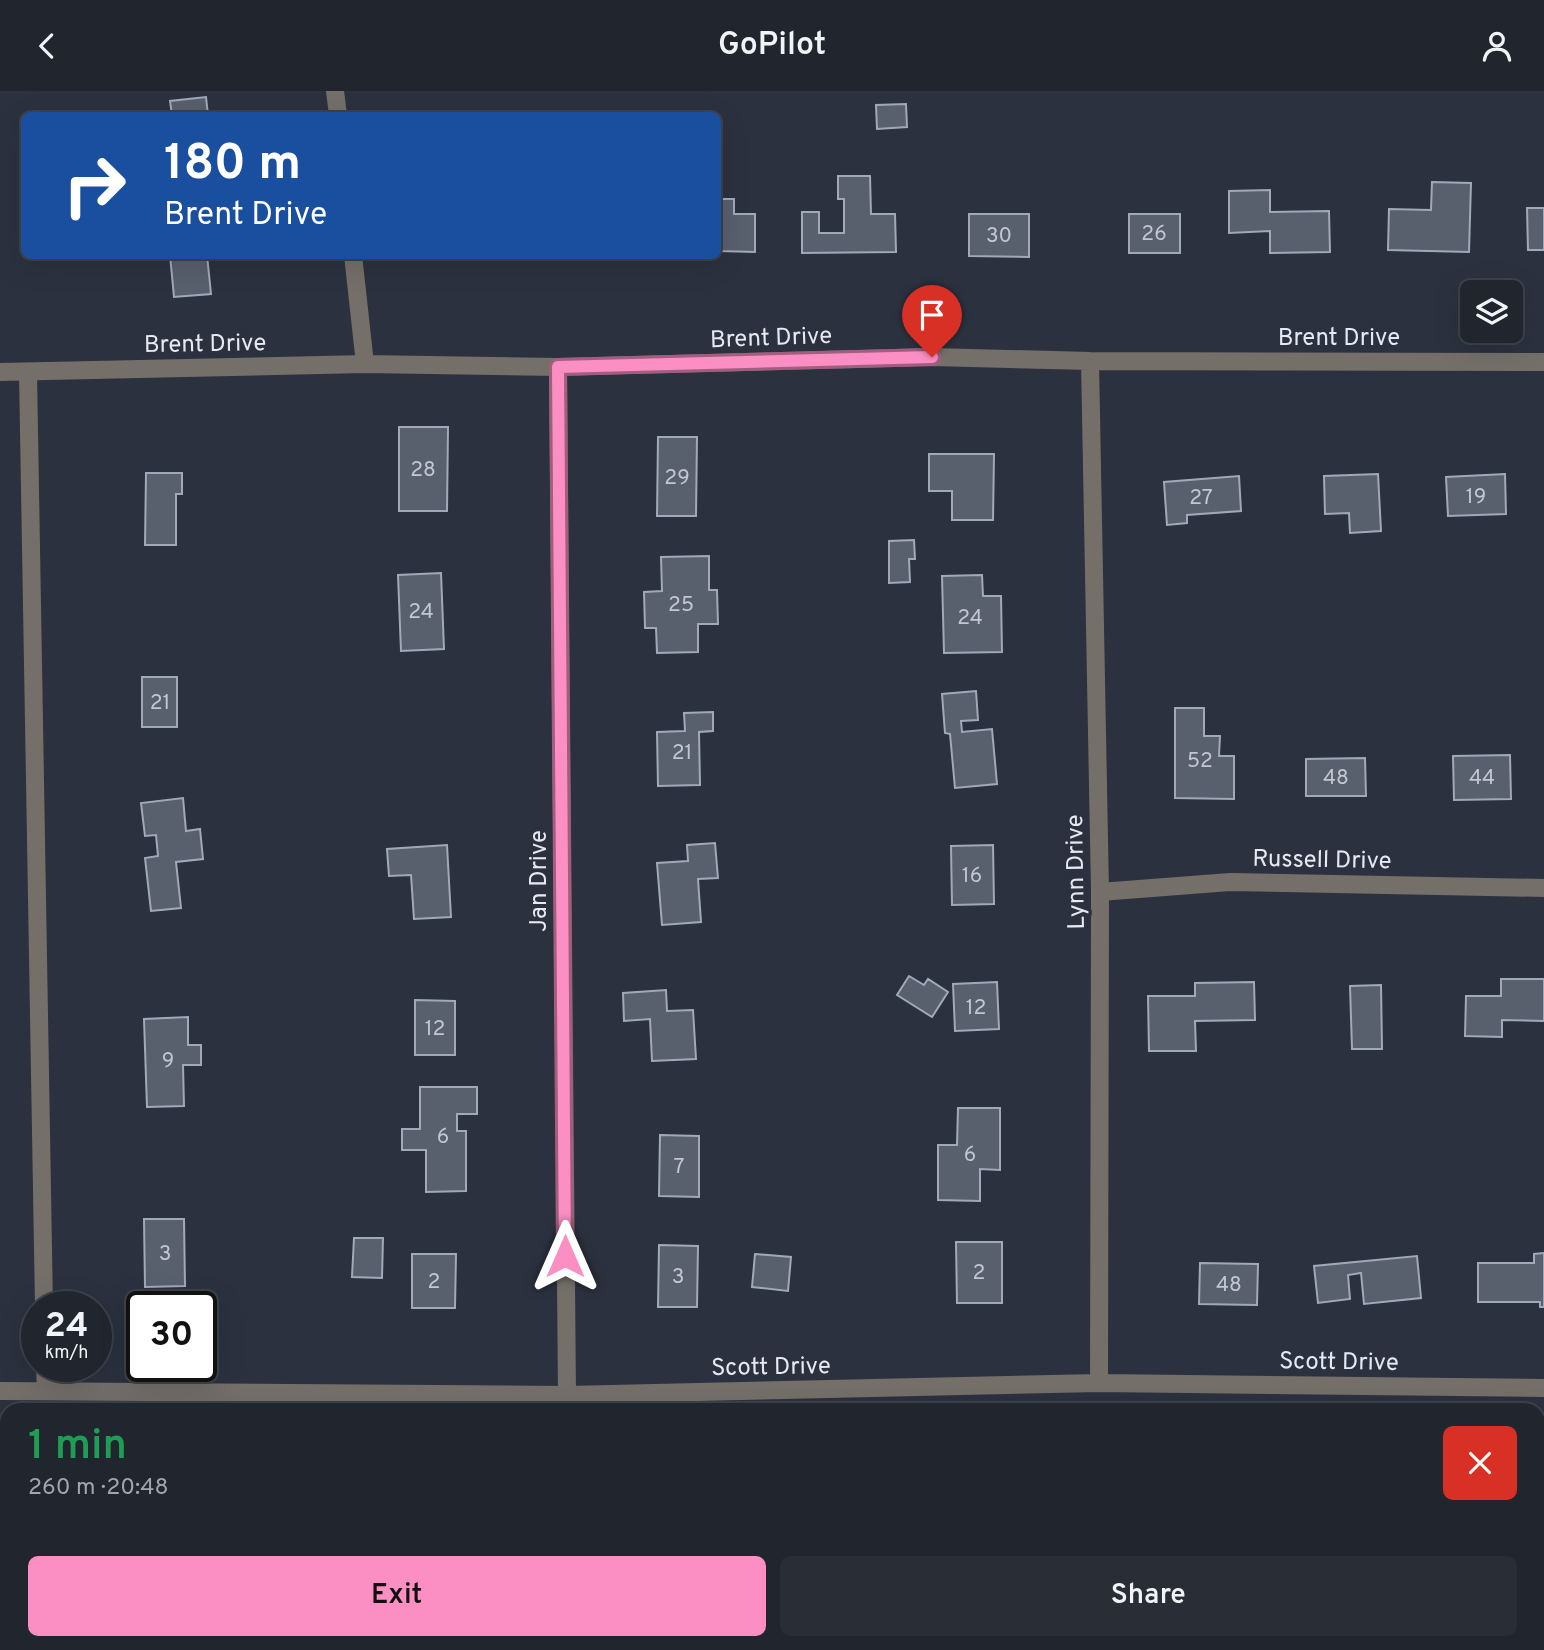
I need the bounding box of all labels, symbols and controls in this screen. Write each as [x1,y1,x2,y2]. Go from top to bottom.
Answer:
text: GoPilot [718,26,826,66]
icon: back [28,27,66,65]
icon: person [1478,27,1516,65]
text: 180 m [164,135,301,197]
icon: right [49,140,140,231]
text: Brent Drive [164,196,327,236]
house number: 26 [1141,221,1167,248]
house number: 30 [986,223,1012,250]
map controls [1460,280,1523,343]
button: layers [1460,280,1523,343]
pin [902,285,962,357]
icon: arrive [913,296,951,334]
street label: Brent Drive [709,322,833,356]
street label: Brent Drive [1278,324,1400,354]
street label: Brent Drive [144,329,266,361]
house number: 28 [410,457,436,484]
house number: 29 [664,465,690,492]
house number: 19 [1466,484,1486,511]
house number: 27 [1189,485,1213,512]
house number: 25 [668,592,694,619]
house number: 24 [408,599,434,626]
house number: 24 [957,605,983,632]
house number: 21 [150,690,170,717]
house number: 21 [672,740,692,767]
house number: 52 [1187,748,1213,775]
house number: 48 [1323,765,1349,792]
house number: 44 [1469,765,1495,792]
street label: Lynn Drive [1061,814,1093,930]
street label: Jan Drive [525,830,555,932]
street label: Russell Drive [1252,845,1392,877]
house number: 16 [962,863,982,890]
house number: 12 [966,995,986,1022]
house number: 12 [425,1016,445,1043]
house number: 9 [162,1048,174,1075]
house number: 6 [437,1124,449,1151]
house number: 6 [964,1142,976,1169]
house number: 7 [674,1154,685,1181]
position arrow [528,1219,602,1293]
house number: 3 [159,1241,171,1268]
house number: 2 [973,1260,985,1287]
house number: 3 [672,1264,684,1291]
house number: 2 [428,1269,440,1296]
house number: 48 [1216,1272,1242,1299]
speed limit sign: 30 [126,1291,217,1382]
text: 24 [45,1305,88,1349]
text: km/h [45,1342,88,1365]
street label: Scott Drive [1279,1347,1399,1379]
street label: Scott Drive [711,1352,831,1384]
text: 1 min [28,1421,127,1474]
button: close [1443,1426,1517,1500]
text: 260 m · 20:48 [28,1474,169,1503]
button: Exit [28,1556,766,1636]
button: Share [780,1556,1517,1636]

